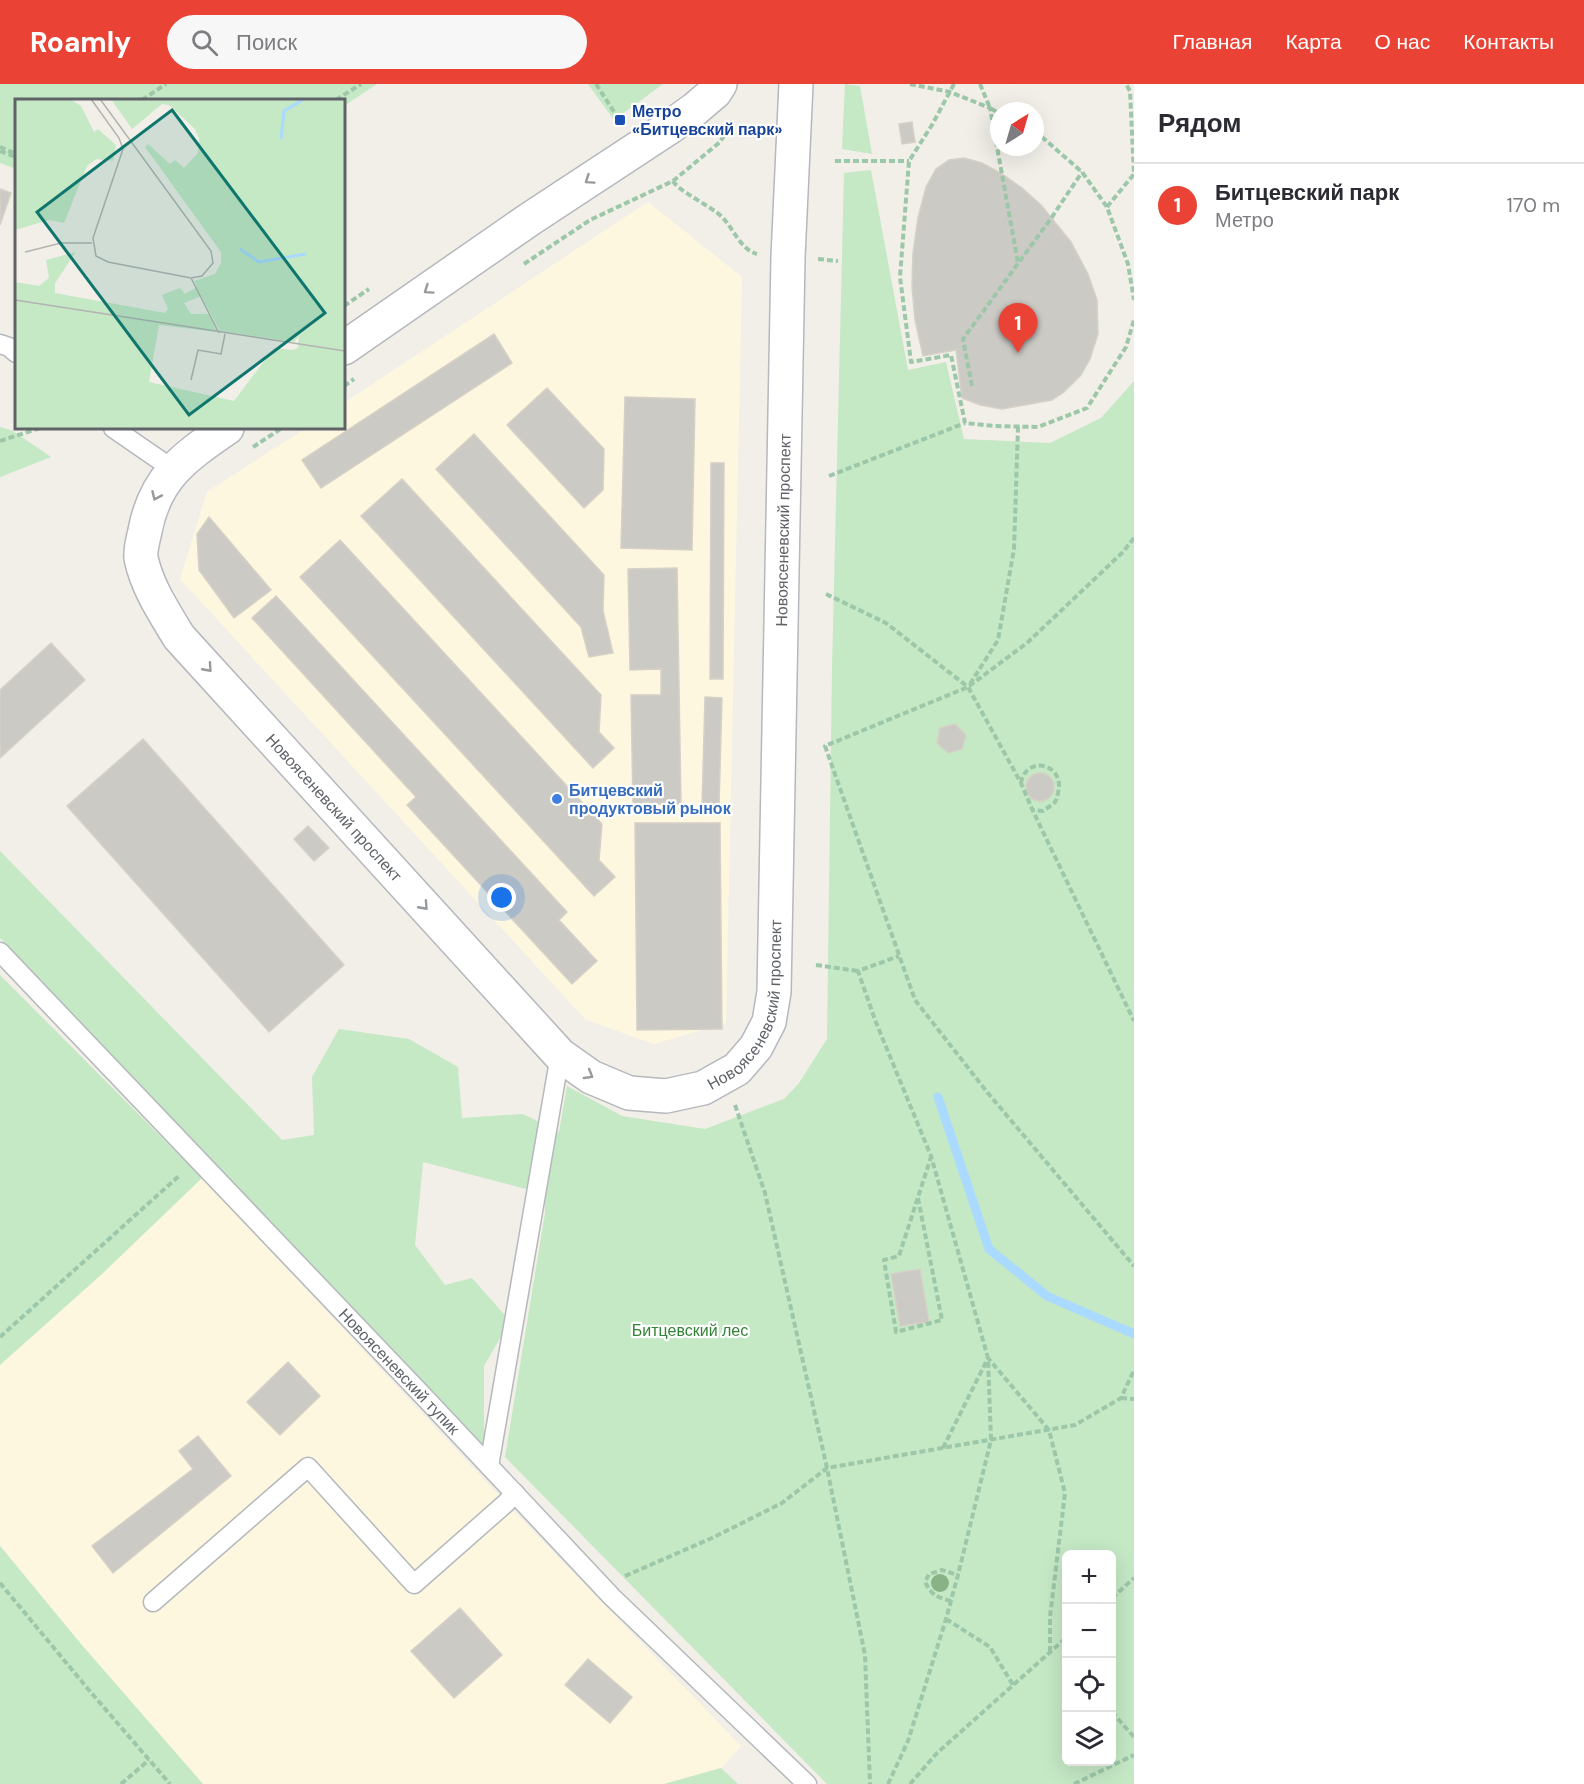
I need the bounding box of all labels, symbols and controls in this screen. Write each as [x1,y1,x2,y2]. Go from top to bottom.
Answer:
search box [167,15,587,69]
text: Roamly [30,24,131,61]
icon: search [188,26,221,59]
text: Поиск [236,28,297,57]
text: Главная [1172,28,1252,56]
text: Карта [1285,28,1342,56]
text: О нас [1375,28,1430,56]
text: Контакты [1463,28,1554,56]
inset map [15,99,345,429]
place label: Метро «Битцевский парк» [632,101,782,140]
north arrow [990,102,1044,156]
text: Рядом [1158,106,1241,140]
marker: Метро «Битцевский парк» [613,113,627,127]
one-way arrow [584,172,595,183]
text: Битцевский парк [1215,178,1399,207]
text: 1 [1174,192,1181,218]
text: 170 m [1507,192,1560,218]
text: Метро [1215,207,1274,233]
one-way arrow [423,283,434,294]
pin: 1 [998,304,1038,353]
street label: Новоясеневский проспект [771,433,796,627]
one-way arrow [151,490,163,501]
one-way arrow [200,661,211,672]
street label: Новоясеневский проспект [261,729,407,886]
place label: Битцевский продуктовый рынок [569,780,732,819]
marker: Битцевский продуктовый рынок [550,792,564,806]
your location [487,883,516,912]
one-way arrow [417,899,428,909]
street label: Новоясеневский проспект [703,919,786,1095]
one-way arrow [583,1067,593,1079]
street label: Новоясеневский тупик [334,1304,465,1440]
park label: Битцевский лес [632,1320,748,1341]
map controls [1062,1550,1116,1766]
button: + [1062,1550,1116,1604]
button: − [1062,1604,1116,1658]
button: locate [1062,1658,1116,1712]
button: layers [1062,1712,1116,1766]

